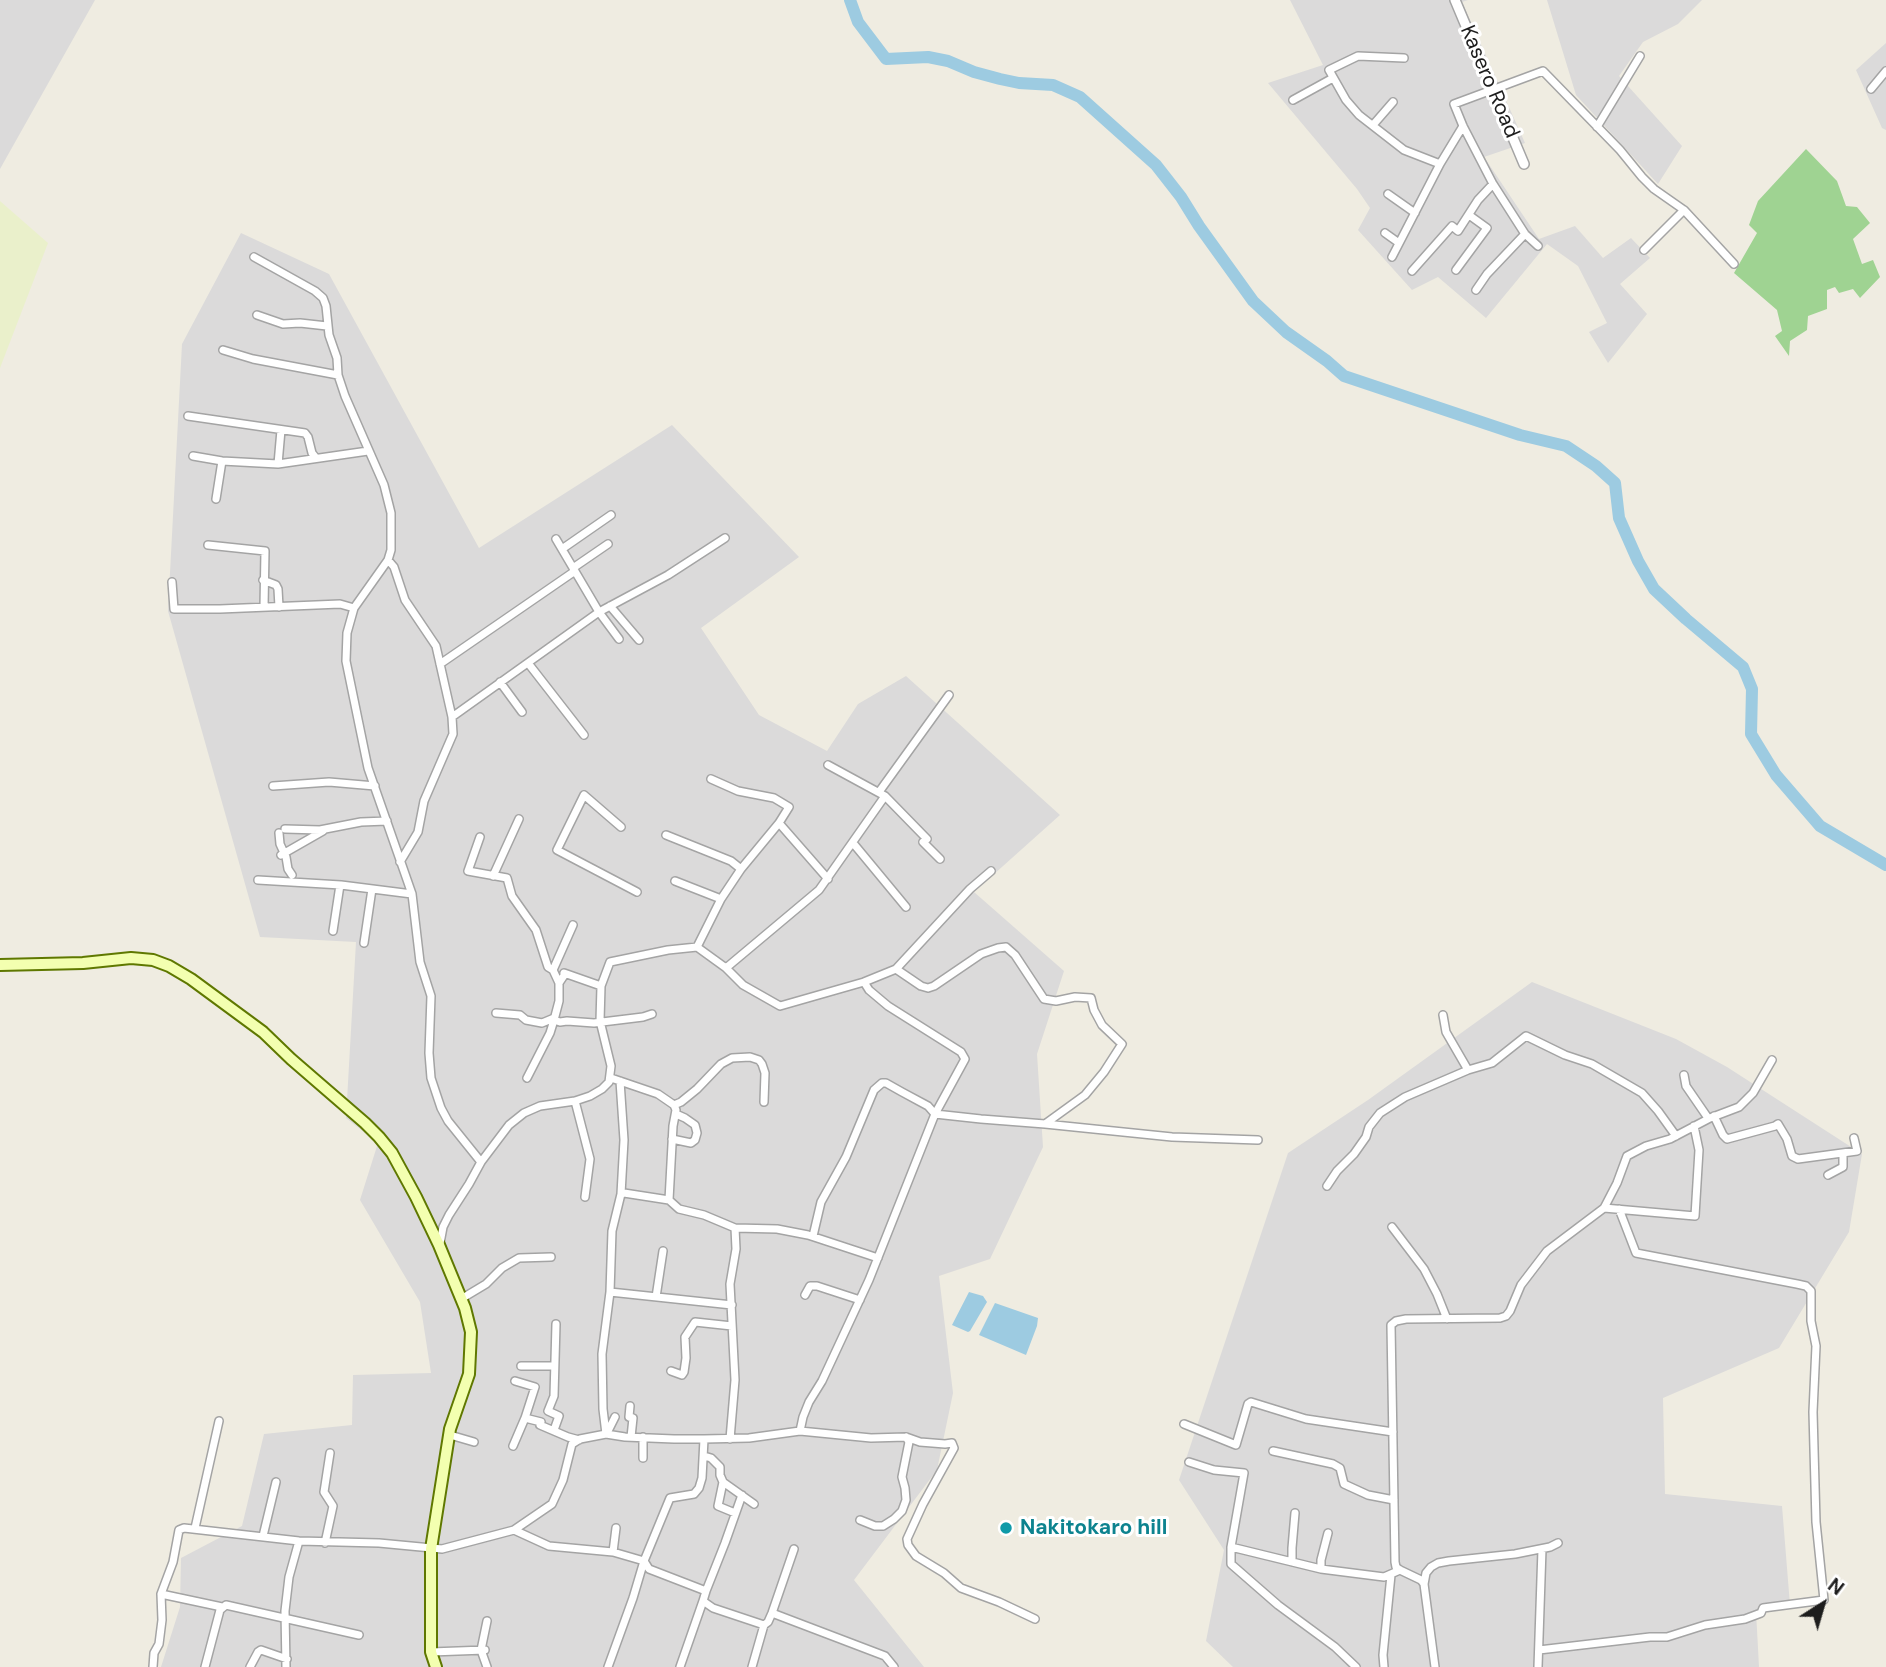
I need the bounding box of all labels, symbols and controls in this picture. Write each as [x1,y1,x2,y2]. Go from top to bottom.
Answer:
street label: Kasero Road [1454,22,1524,142]
place label: Nakitokaro hill [1020,1515,1167,1541]
marker: Nakitokaro hill [998,1520,1014,1536]
north arrow [1788,1569,1858,1639]
text: N [1823,1573,1849,1601]

